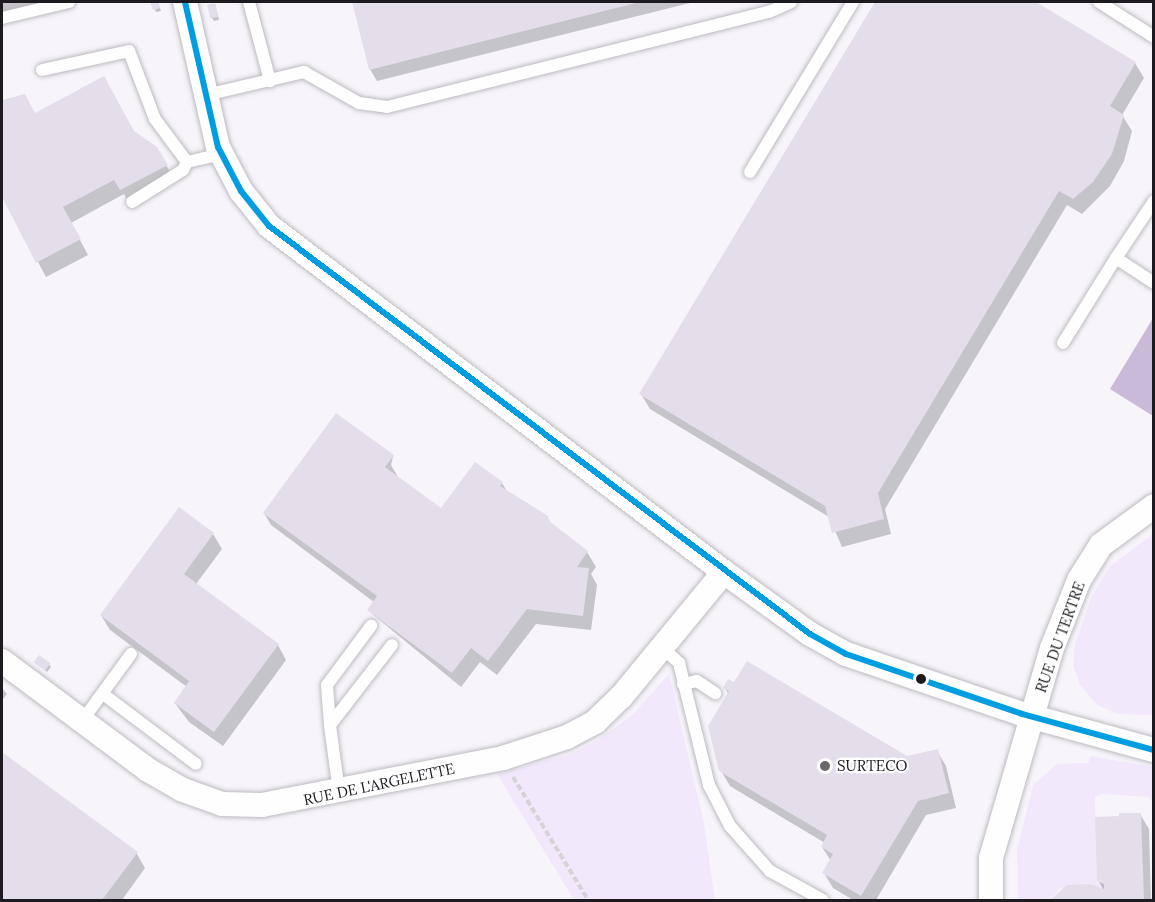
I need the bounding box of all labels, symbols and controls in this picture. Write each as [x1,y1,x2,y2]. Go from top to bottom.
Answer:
street label: RUE DU TERTRE [1032,579,1088,695]
unlabelled marker [915,673,927,685]
place label: SURTECO [837,757,908,775]
street label: RUE DE L'ARGELETTE [302,759,456,809]
marker: SURTECO [818,759,832,773]

